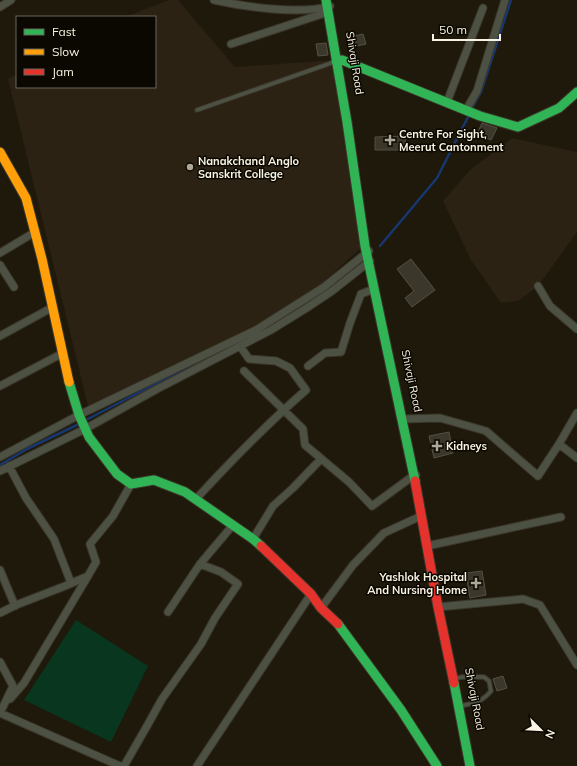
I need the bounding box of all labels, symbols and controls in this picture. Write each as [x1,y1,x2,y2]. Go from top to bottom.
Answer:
legend [16,16,156,88]
scale bar [433,16,500,42]
text: 50 m [439,22,467,37]
text: Fast [52,24,76,39]
street label: Shivaji Road [343,31,367,95]
text: Slow [52,44,80,59]
text: Jam [52,64,74,79]
place label: Centre For Sight, Meerut Cantonment [399,127,503,154]
marker: Centre For Sight, Meerut Cantonment [384,134,396,146]
place label: Nanakchand Anglo Sanskrit College [198,154,300,181]
marker: Nanakchand Anglo Sanskrit College [185,162,195,172]
street label: Shivaji Road [399,349,425,413]
place label: Kidneys [446,439,487,453]
marker: Kidneys [431,440,443,452]
place label: Yashlok Hospital And Nursing Home [367,570,467,597]
marker: Yashlok Hospital And Nursing Home [470,577,482,589]
street label: Shivaji Road [462,667,488,731]
north arrow [521,710,561,750]
text: N [542,727,558,741]

